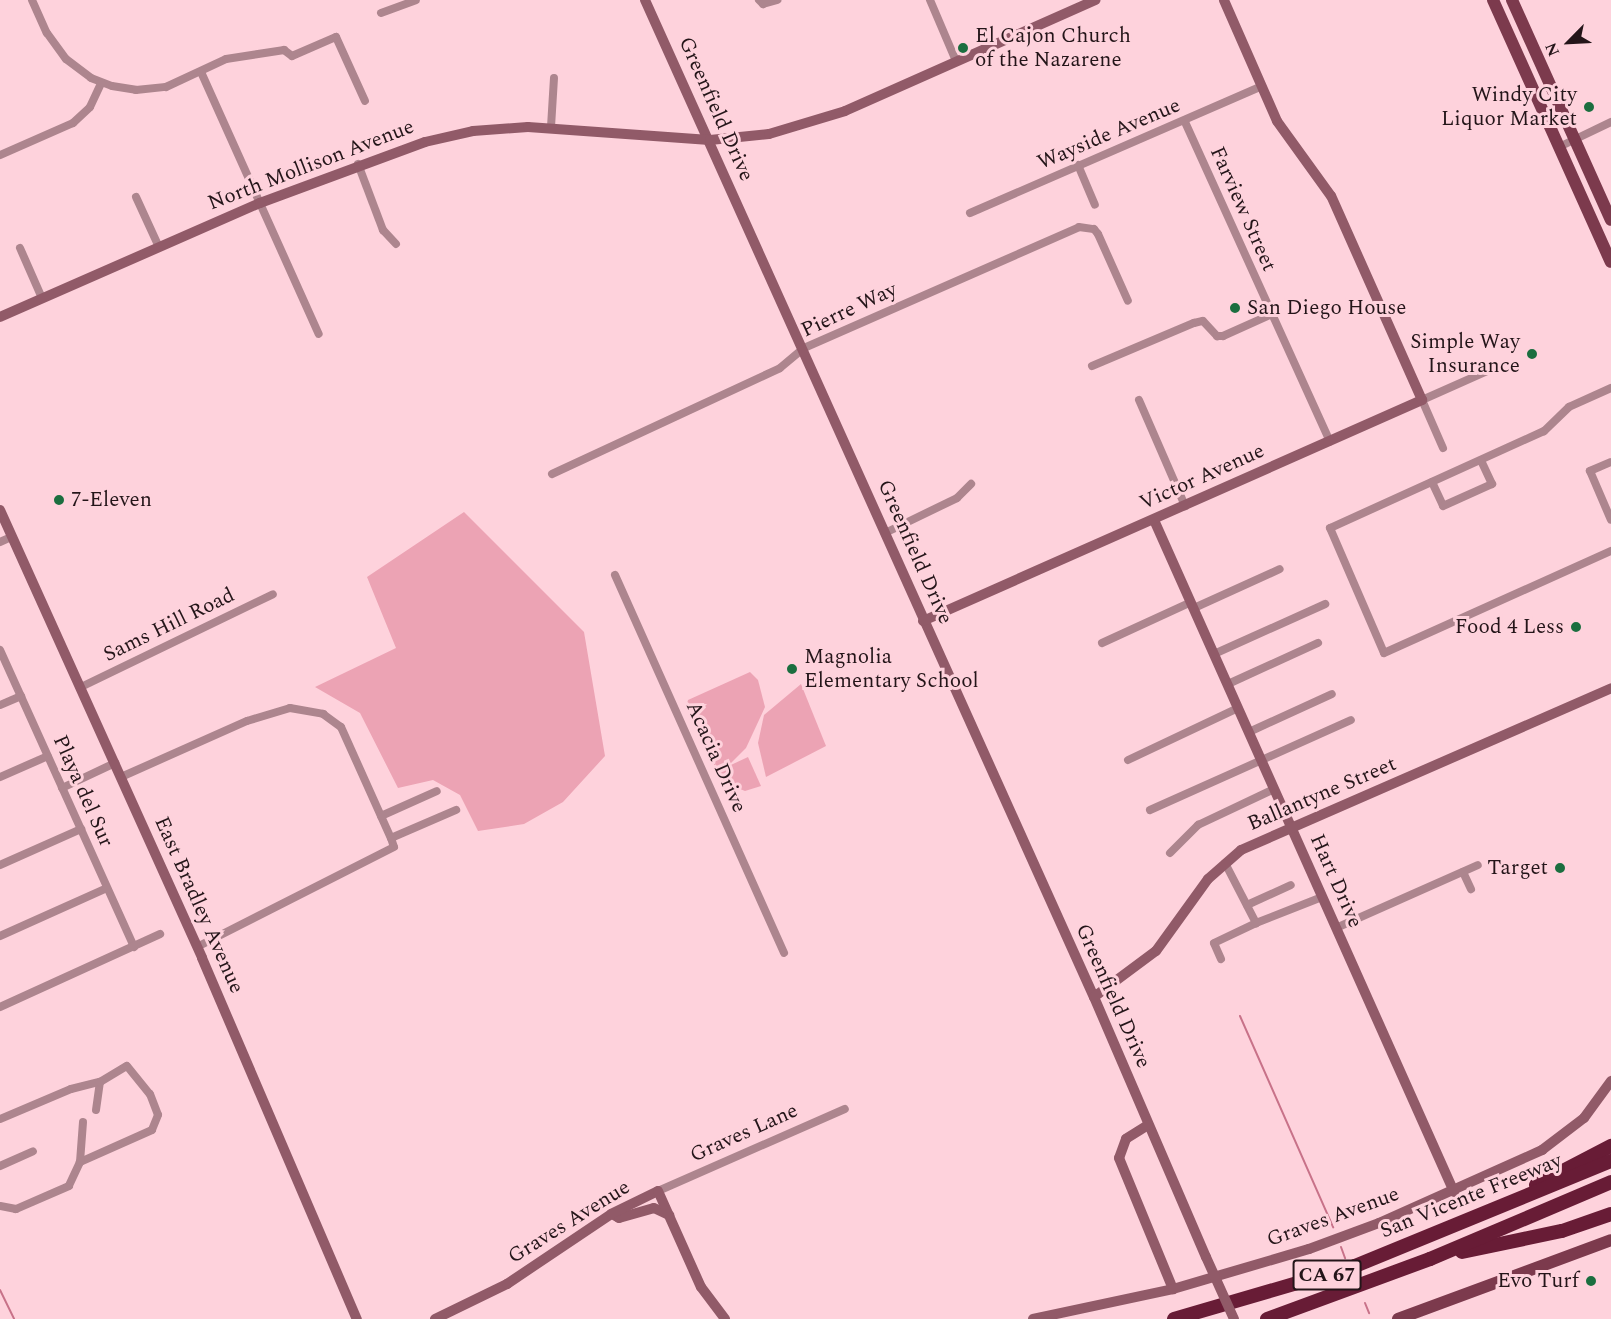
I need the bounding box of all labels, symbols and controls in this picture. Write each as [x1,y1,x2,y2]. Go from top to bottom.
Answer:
north arrow [1539,12,1599,72]
place label: El Cajon Church of the Nazarene [975,23,1131,73]
street label: Greenfield Drive [673,33,759,185]
text: N [1539,38,1566,60]
marker: El Cajon Church of the Nazarene [956,41,970,55]
place label: Windy City Liquor Market [1441,82,1577,132]
street label: Wayside Avenue [1034,93,1184,175]
marker: Windy City Liquor Market [1582,100,1596,114]
street label: North Mollison Avenue [204,114,418,216]
street label: Farview Street [1204,143,1282,275]
street label: Pierre Way [797,277,901,343]
place label: San Diego House [1247,295,1407,321]
marker: San Diego House [1228,301,1242,315]
place label: Simple Way Insurance [1410,329,1520,379]
marker: Simple Way Insurance [1525,347,1539,361]
street label: Victor Avenue [1136,438,1268,516]
street label: Greenfield Drive [872,476,958,628]
place label: 7-Eleven [71,487,152,513]
marker: 7-Eleven [52,493,66,507]
street label: Sams Hill Road [99,582,239,668]
place label: Food 4 Less [1455,614,1564,640]
marker: Food 4 Less [1569,620,1583,634]
place label: Magnolia Elementary School [804,644,979,694]
marker: Magnolia Elementary School [785,662,799,676]
street label: Acacia Drive [680,697,752,817]
street label: Playa del Sur [47,731,119,851]
street label: Ballantyne Street [1244,751,1400,837]
street label: East Bradley Avenue [149,813,249,997]
street label: Hart Drive [1304,830,1368,932]
place label: Target [1487,855,1548,881]
marker: Target [1553,861,1567,875]
street label: Greenfield Drive [1070,920,1156,1072]
street label: Graves Lane [686,1098,802,1168]
street label: San Vicente Freeway [1376,1148,1566,1244]
street label: Graves Avenue [503,1175,635,1269]
street label: Graves Avenue [1263,1181,1403,1253]
road number: CA 67 [1292,1258,1362,1292]
place label: Evo Turf [1497,1268,1579,1294]
marker: Evo Turf [1584,1274,1598,1288]

